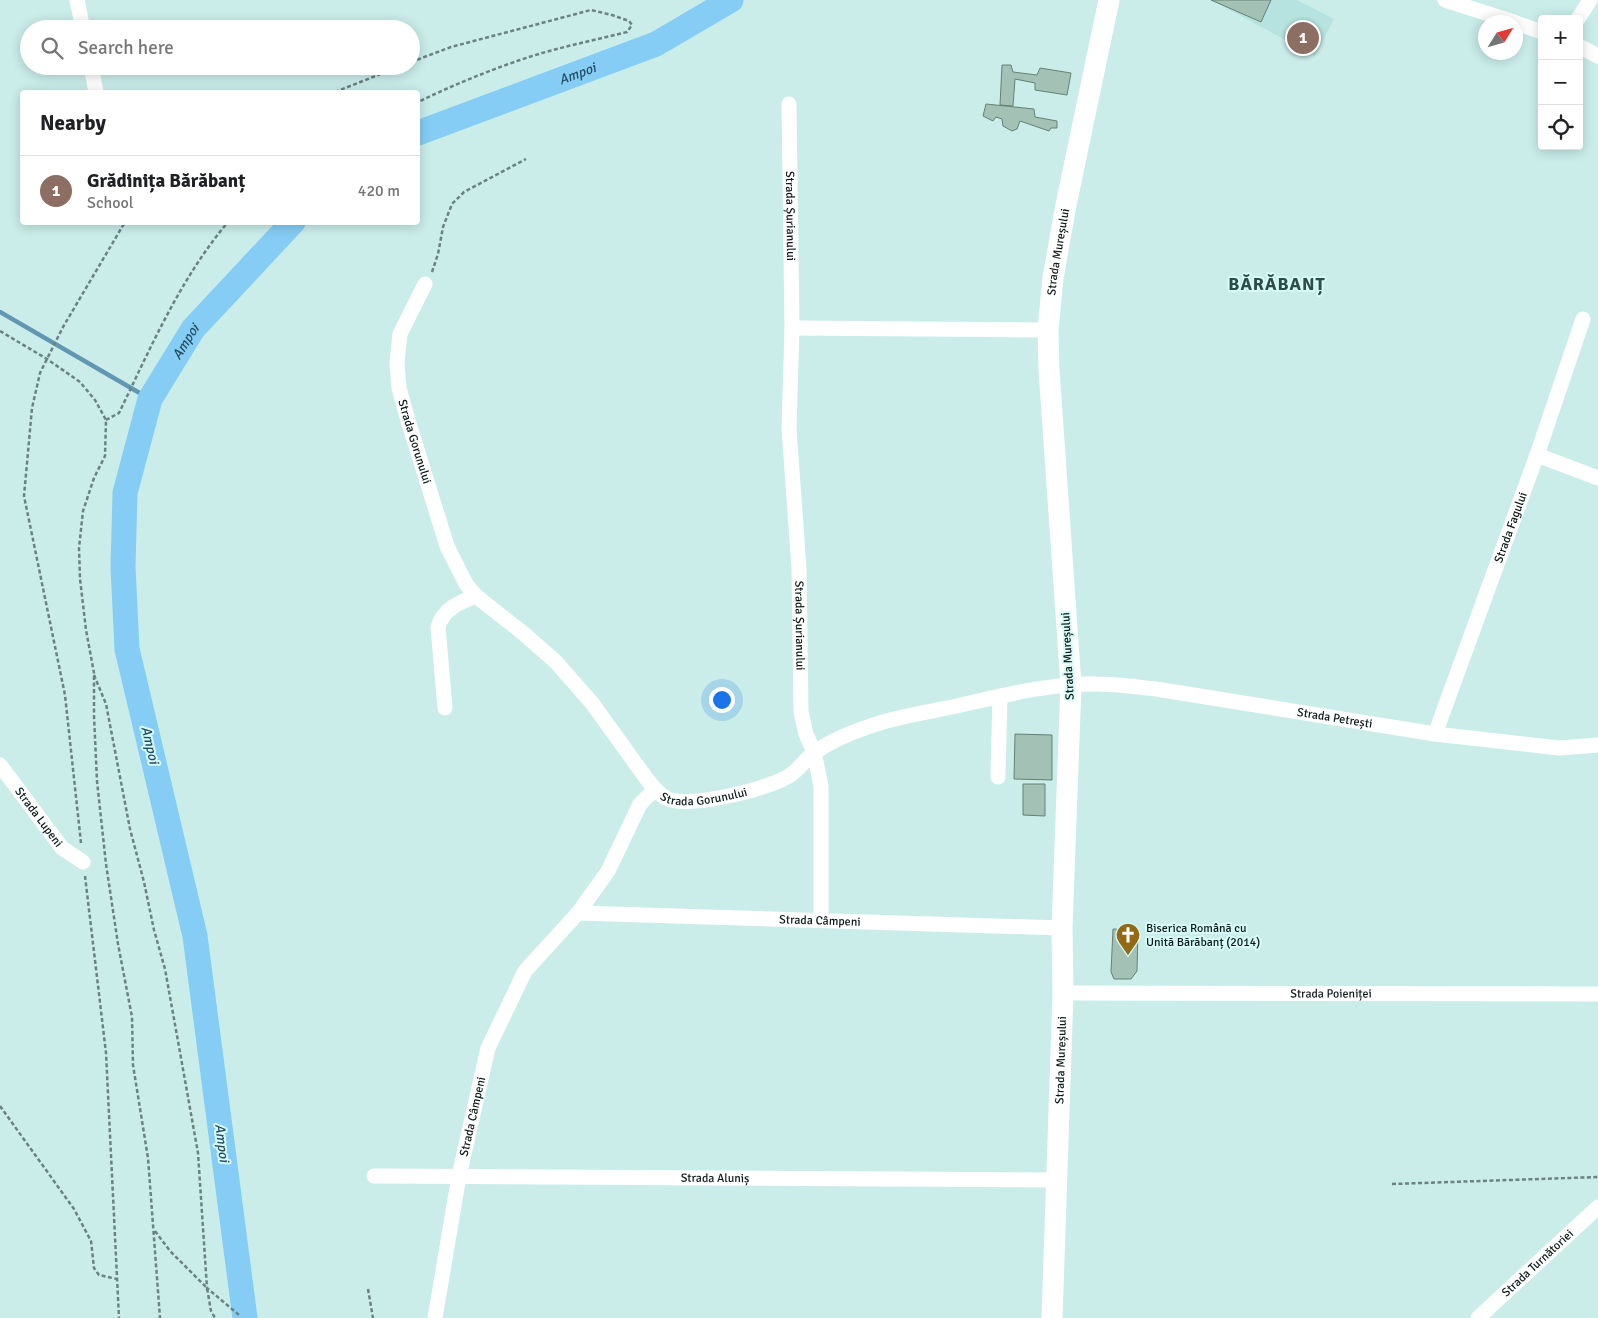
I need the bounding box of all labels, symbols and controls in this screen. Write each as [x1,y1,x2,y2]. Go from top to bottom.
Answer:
north arrow [1478,15,1523,60]
map controls [1538,15,1583,150]
button: + [1538,15,1583,60]
pin: 1 [1287,19,1319,57]
search box [20,20,420,75]
icon: search [38,34,66,62]
text: Search here [78,36,174,60]
water label: Ampoi [556,58,599,88]
button: − [1538,60,1583,105]
button: locate [1538,105,1583,150]
text: Nearby [40,110,106,136]
text: Grădinița Bărăbanț [87,169,245,193]
street label: Strada Șurianului [782,171,799,261]
text: 1 [52,181,60,201]
text: 420 m [358,181,400,201]
text: School [87,193,133,213]
street label: Strada Mureșului [1044,207,1073,296]
district label: BĂRĂBANȚ [1228,273,1326,296]
water label: Ampoi [168,319,203,362]
street label: Strada Gorunului [395,398,435,486]
street label: Strada Fagului [1491,490,1530,565]
street label: Strada Șurianului [792,581,808,671]
street label: Strada Mureșului [1058,612,1078,700]
your location [709,687,735,713]
street label: Strada Petrești [1296,704,1374,731]
water label: Ampoi [137,724,163,767]
street label: Strada Lupeni [12,784,66,850]
street label: Strada Gorunului [657,784,749,809]
street label: Strada Câmpeni [779,912,861,929]
place label: Biserica Română cu Unită Bărăbanț (2014) [1146,921,1260,950]
church icon: Biserica Română cu Unită Bărăbanț (2014) [1115,922,1141,956]
street label: Strada Poieniței [1290,986,1372,1001]
street label: Strada Mureșului [1052,1016,1070,1104]
street label: Strada Câmpeni [456,1075,489,1158]
water label: Ampoi [211,1123,233,1164]
street label: Strada Aluniș [681,1170,749,1186]
street label: Strada Turnătoriei [1498,1226,1576,1300]

